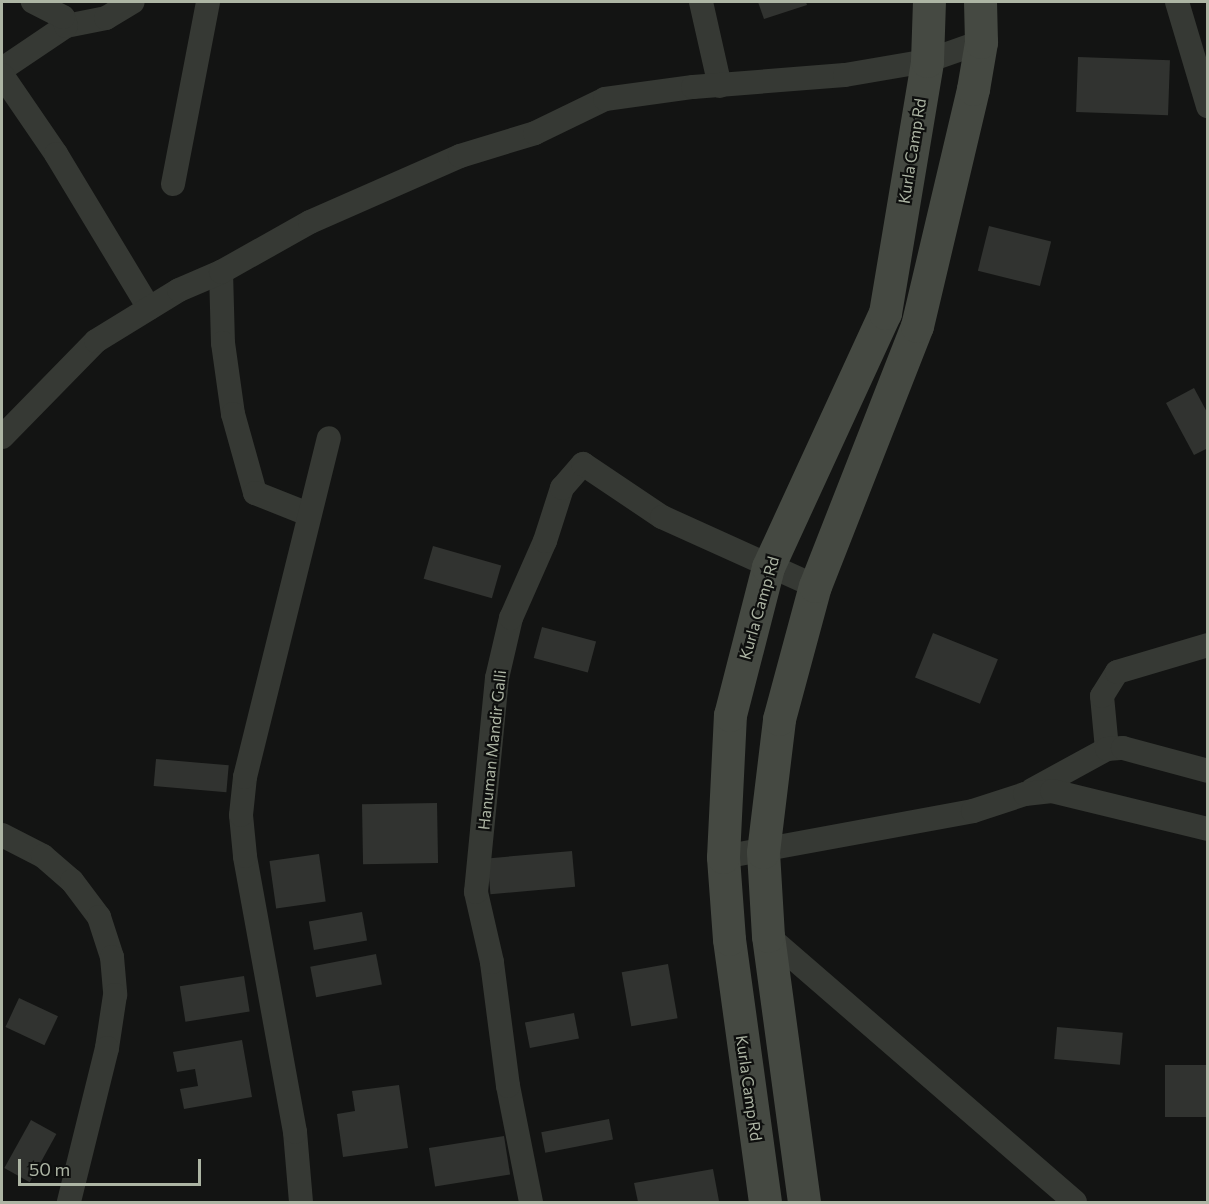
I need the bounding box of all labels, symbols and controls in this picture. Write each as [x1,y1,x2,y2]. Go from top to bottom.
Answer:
street label: Kurla Camp Rd [894,97,930,205]
street label: Kurla Camp Rd [735,554,783,662]
street label: Hanuman Mandir Galli [474,669,510,831]
street label: Kurla Camp Rd [732,1034,766,1142]
scale bar [21,1147,204,1185]
text: 50 m [29,1158,70,1180]

